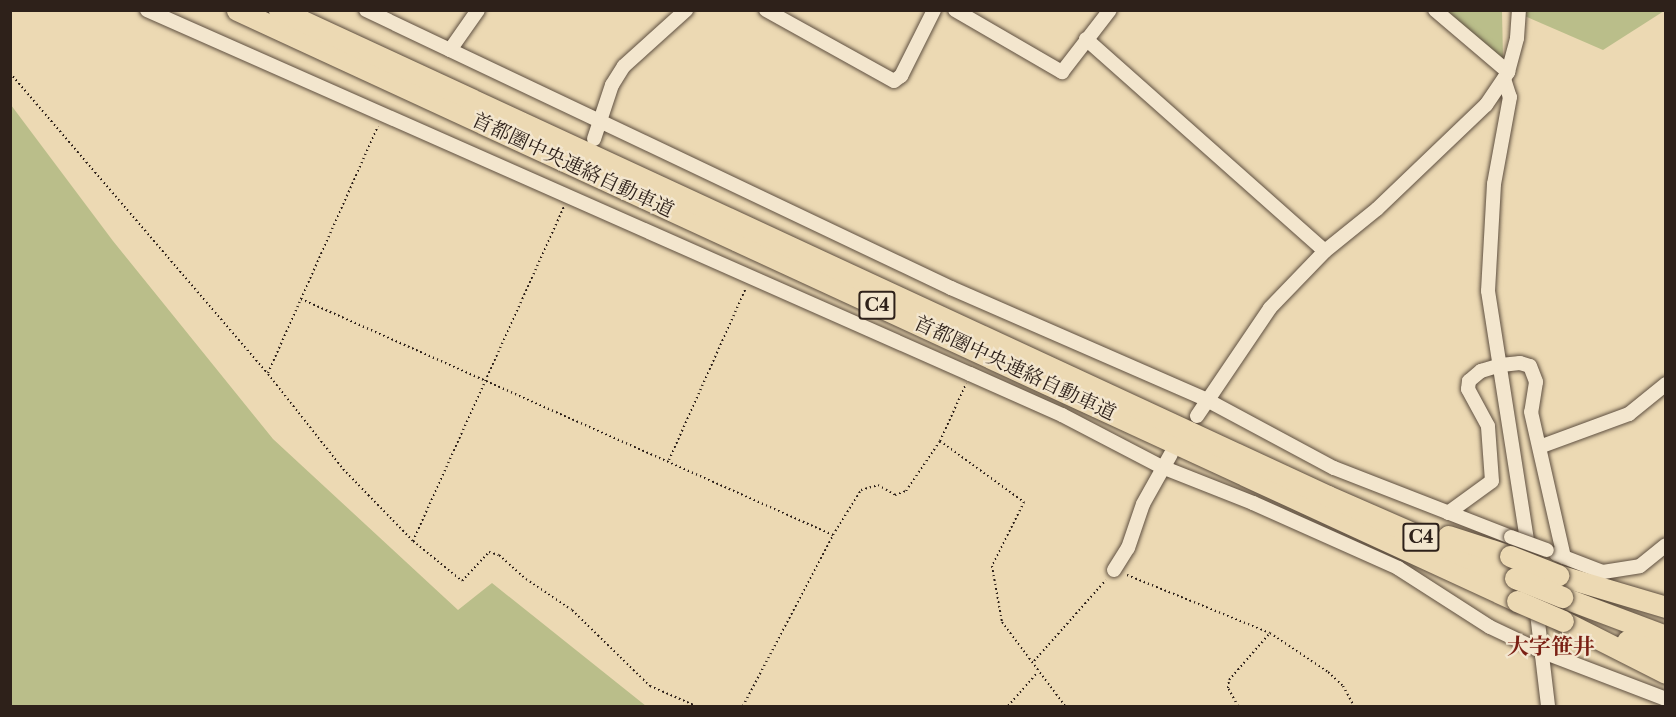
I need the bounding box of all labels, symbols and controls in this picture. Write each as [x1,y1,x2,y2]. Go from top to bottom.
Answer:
street label: 首都圏中央連絡自動車道 [468,108,678,222]
road number: C4 [858,290,896,320]
street label: 首都圏中央連絡自動車道 [910,311,1120,425]
road number: C4 [1402,522,1440,552]
district label: 大字笹井 [1507,634,1595,660]

